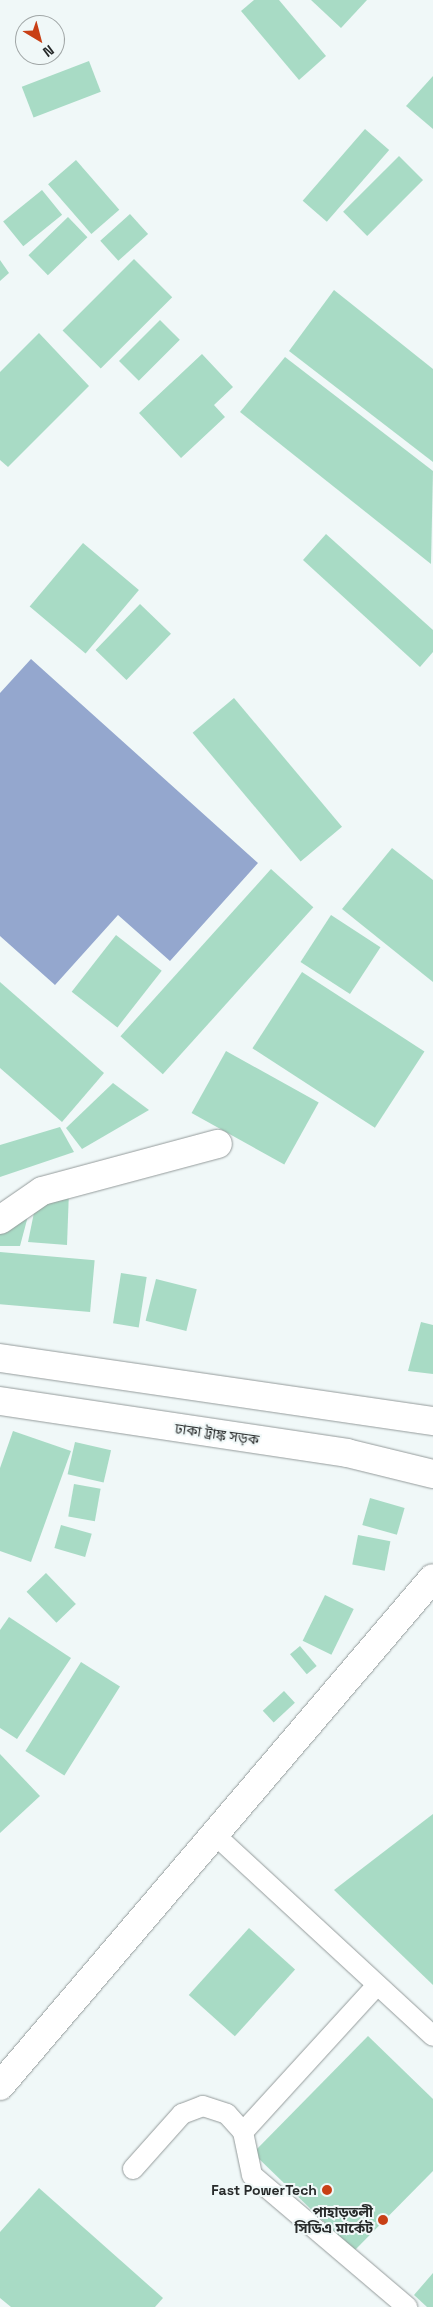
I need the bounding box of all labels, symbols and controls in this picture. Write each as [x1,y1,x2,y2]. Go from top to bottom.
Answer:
north arrow [15,15,65,65]
text: N [39,41,58,61]
street label: ঢাকা ট্রাঙ্ক সড়ক [174,1420,260,1448]
place label: Fast PowerTech [211,2182,317,2198]
marker: Fast PowerTech [321,2184,333,2196]
place label: পাহাড়তলী সিডিএ মার্কেট [295,2204,373,2236]
marker: পাহাড়তলী সিডিএ মার্কেট [377,2214,389,2226]

